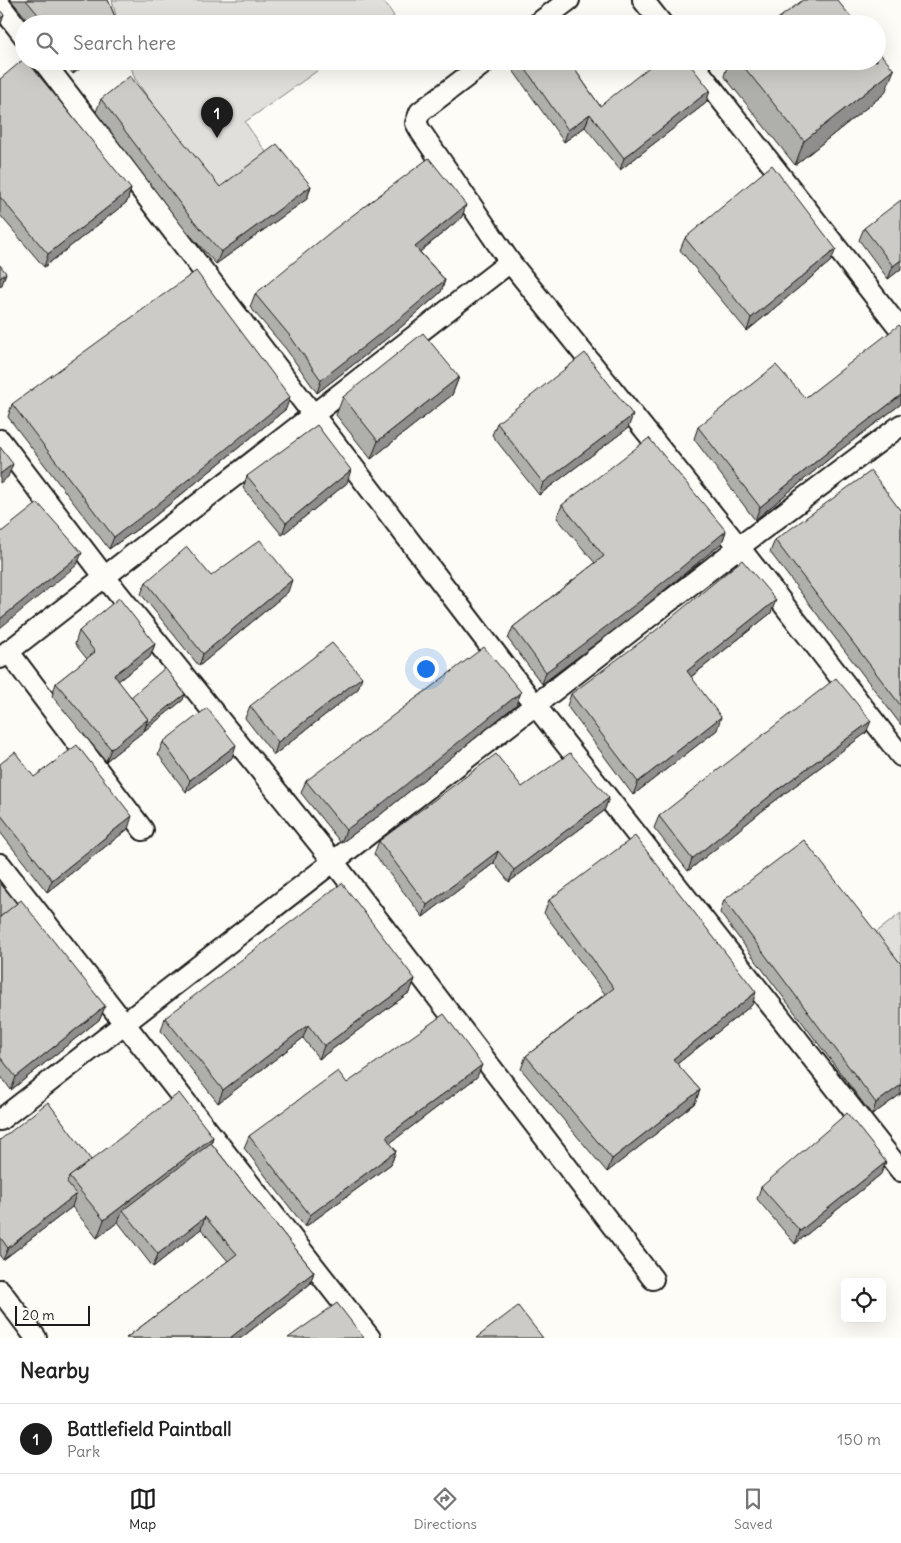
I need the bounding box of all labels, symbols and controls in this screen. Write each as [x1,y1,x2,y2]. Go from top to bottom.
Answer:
search box [15,15,886,70]
icon: search [33,29,61,57]
text: Search here [73,31,176,55]
pin: 1 [201,97,233,138]
your location [413,656,439,682]
map controls [841,1278,886,1323]
button: locate [841,1278,886,1323]
scale bar [15,1303,90,1326]
text: 20 m [22,1306,55,1324]
text: Nearby [20,1357,90,1384]
text: Battlefield Paintball [67,1417,231,1441]
text: 1 [33,1429,39,1449]
text: 150 m [837,1429,881,1449]
text: Park [67,1441,100,1461]
tab: Map [129,1485,157,1533]
tab: Directions [414,1485,477,1533]
tab: Saved [734,1485,772,1533]

